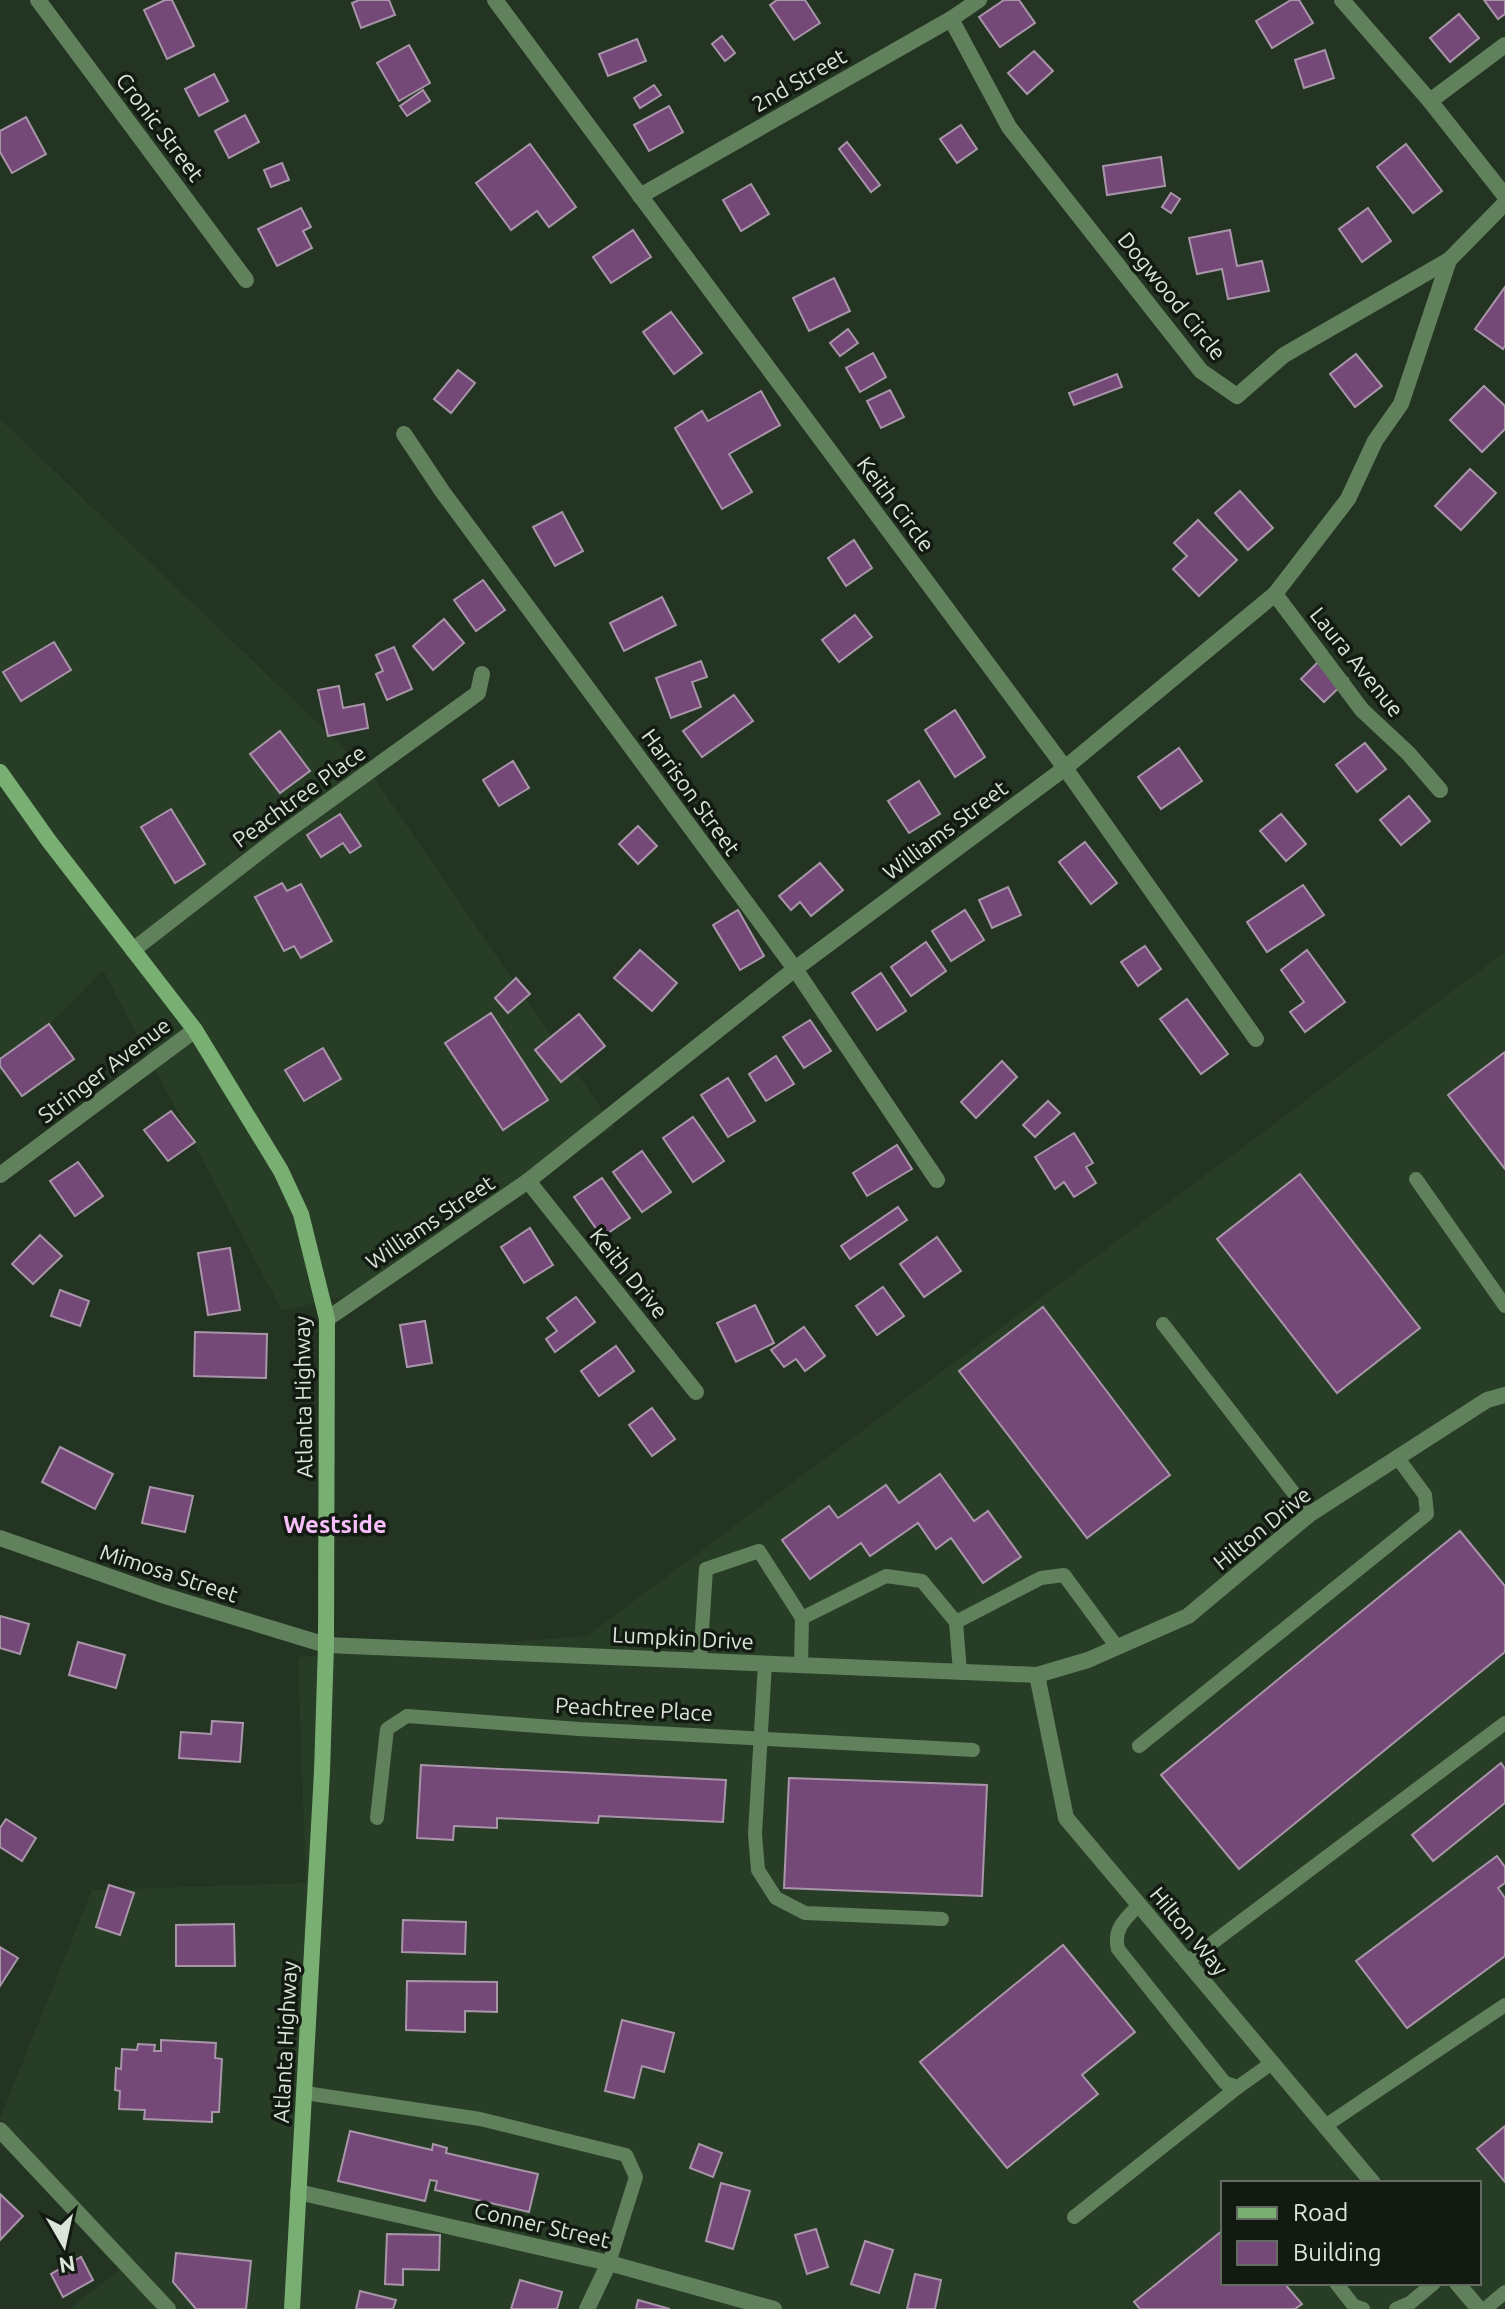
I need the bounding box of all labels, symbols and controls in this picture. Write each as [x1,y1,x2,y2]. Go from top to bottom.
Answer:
street label: 2nd Street [747,42,850,116]
street label: Cronic Street [112,68,209,186]
street label: Dogwood Circle [1113,227,1232,365]
street label: Keith Circle [853,451,940,556]
street label: Laura Avenue [1306,602,1409,722]
street label: Harrison Street [637,724,746,860]
street label: Peachtree Place [228,739,370,852]
street label: Williams Street [878,774,1012,885]
street label: Stringer Avenue [33,1012,175,1127]
street label: Williams Street [361,1169,499,1274]
street label: Keith Drive [585,1223,673,1323]
street label: Atlanta Highway [289,1315,316,1478]
street label: Hilton Drive [1208,1481,1315,1574]
district label: Westside [283,1511,387,1538]
street label: Mimosa Street [97,1538,242,1607]
street label: Lumpkin Drive [612,1621,754,1654]
street label: Peachtree Place [555,1692,713,1725]
street label: Hilton Way [1145,1882,1234,1980]
street label: Atlanta Highway [268,1960,301,2124]
legend [1221,2181,1481,2285]
street label: Conner Street [472,2197,613,2252]
text: Road [1293,2199,1348,2226]
north arrow [24,2205,104,2285]
text: Building [1293,2239,1381,2266]
text: N [57,2252,77,2279]

